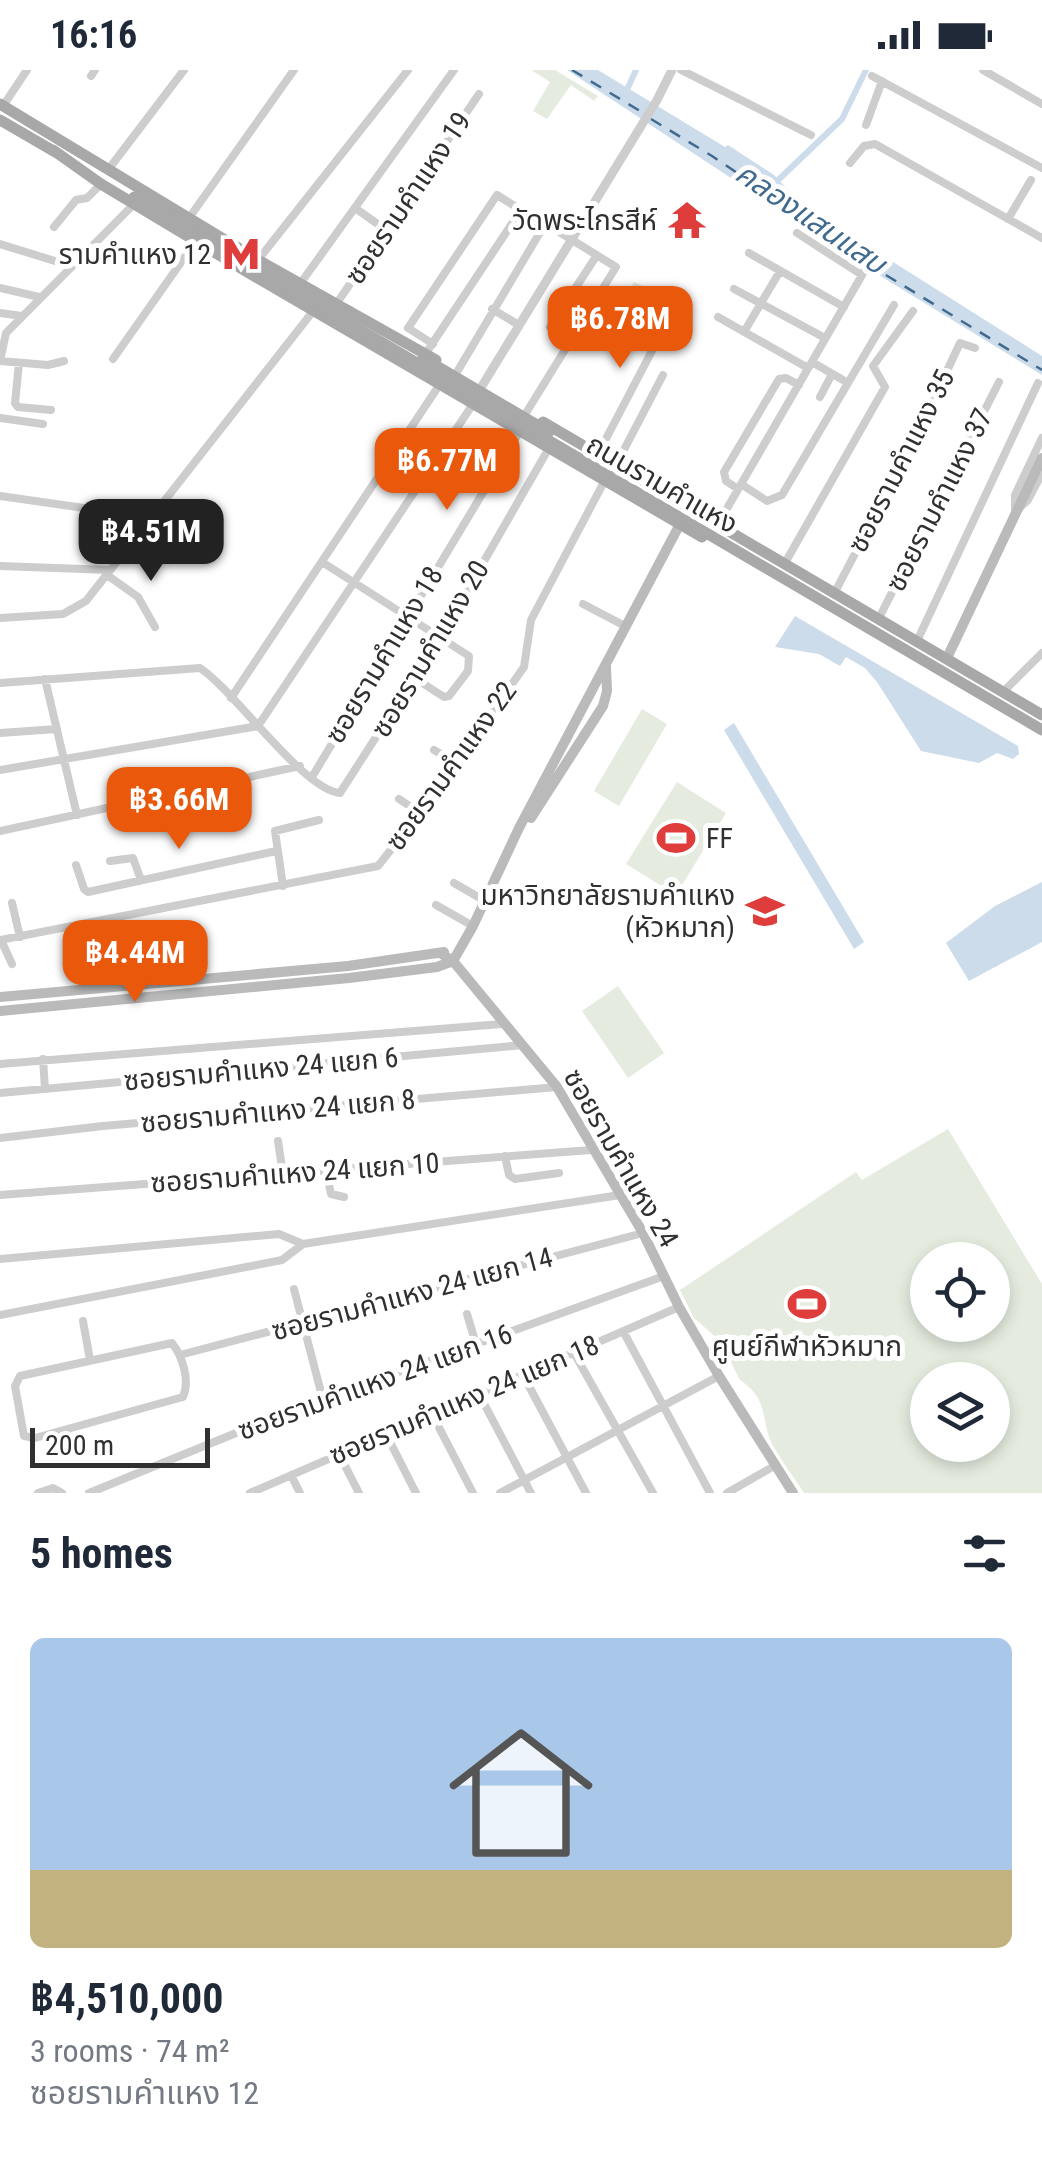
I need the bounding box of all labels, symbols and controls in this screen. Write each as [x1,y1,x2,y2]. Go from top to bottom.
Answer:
text: 16:16 [50,13,137,57]
street label: ซอยรามคำแหง 19 [338,106,478,290]
water label: คลองแสนแสบ [729,155,894,282]
temple icon: วัดพระไกรสีห์ [666,199,708,241]
place label: วัดพระไกรสีห์ [512,204,658,237]
metro station icon: รามคำแหง 12 [220,233,262,275]
place label: รามคำแหง 12 [59,238,211,271]
pin: ฿6.78M [539,286,701,371]
text: ฿6.78M [570,299,670,337]
street label: ซอยรามคำแหง 35 [841,364,961,558]
street label: ซอยรามคำแหง 37 [879,403,999,597]
street label: ถนนรามคำแหง [580,427,744,541]
pin: ฿6.77M [366,428,528,513]
text: ฿6.77M [397,441,497,479]
pin: ฿4.51M [70,499,232,584]
text: ฿4.51M [101,512,201,550]
street label: ซอยรามคำแหง 20 [364,555,496,743]
street label: ซอยรามคำแหง 18 [318,561,450,749]
street label: ซอยรามคำแหง 22 [379,675,523,857]
pin: ฿3.66M [98,767,260,852]
text: ฿3.66M [129,780,229,818]
sports icon: FF [655,817,697,859]
place label: FF [706,822,733,855]
place label: มหาวิทยาลัยรามคำแหง (หัวหมาก) [480,879,735,944]
school or university icon: มหาวิทยาลัยรามคำแหง (หัวหมาก) [744,890,786,932]
pin: ฿4.44M [54,920,216,1005]
text: ฿4.44M [85,933,185,971]
street label: ซอยรามคำแหง 24 แยก 6 [122,1041,400,1097]
street label: ซอยรามคำแหง 24 [557,1063,685,1253]
street label: ซอยรามคำแหง 24 แยก 8 [139,1083,417,1139]
street label: ซอยรามคำแหง 24 แยก 10 [149,1146,441,1200]
street label: ซอยรามคำแหง 24 แยก 14 [268,1241,556,1347]
map controls [910,1242,1010,1462]
button: locate [910,1242,1010,1342]
sports icon: ศูนย์กีฬาหัวหมาก [786,1283,828,1325]
street label: ซอยรามคำแหง 24 แยก 16 [233,1317,517,1447]
street label: ซอยรามคำแหง 24 แยก 18 [324,1328,604,1472]
place label: ศูนย์กีฬาหัวหมาก [712,1330,902,1364]
button: layers [910,1362,1010,1462]
scale bar [30,1423,210,1468]
text: 200 m [45,1429,114,1462]
icon: filters [957,1526,1012,1581]
text: 5 homes [30,1529,173,1578]
icon: home [431,1703,611,1883]
text: ฿4,510,000 [30,1974,224,2023]
text: 3 rooms · 74 m² [30,2032,229,2070]
text: ซอยรามคำแหง 12 [30,2074,259,2112]

